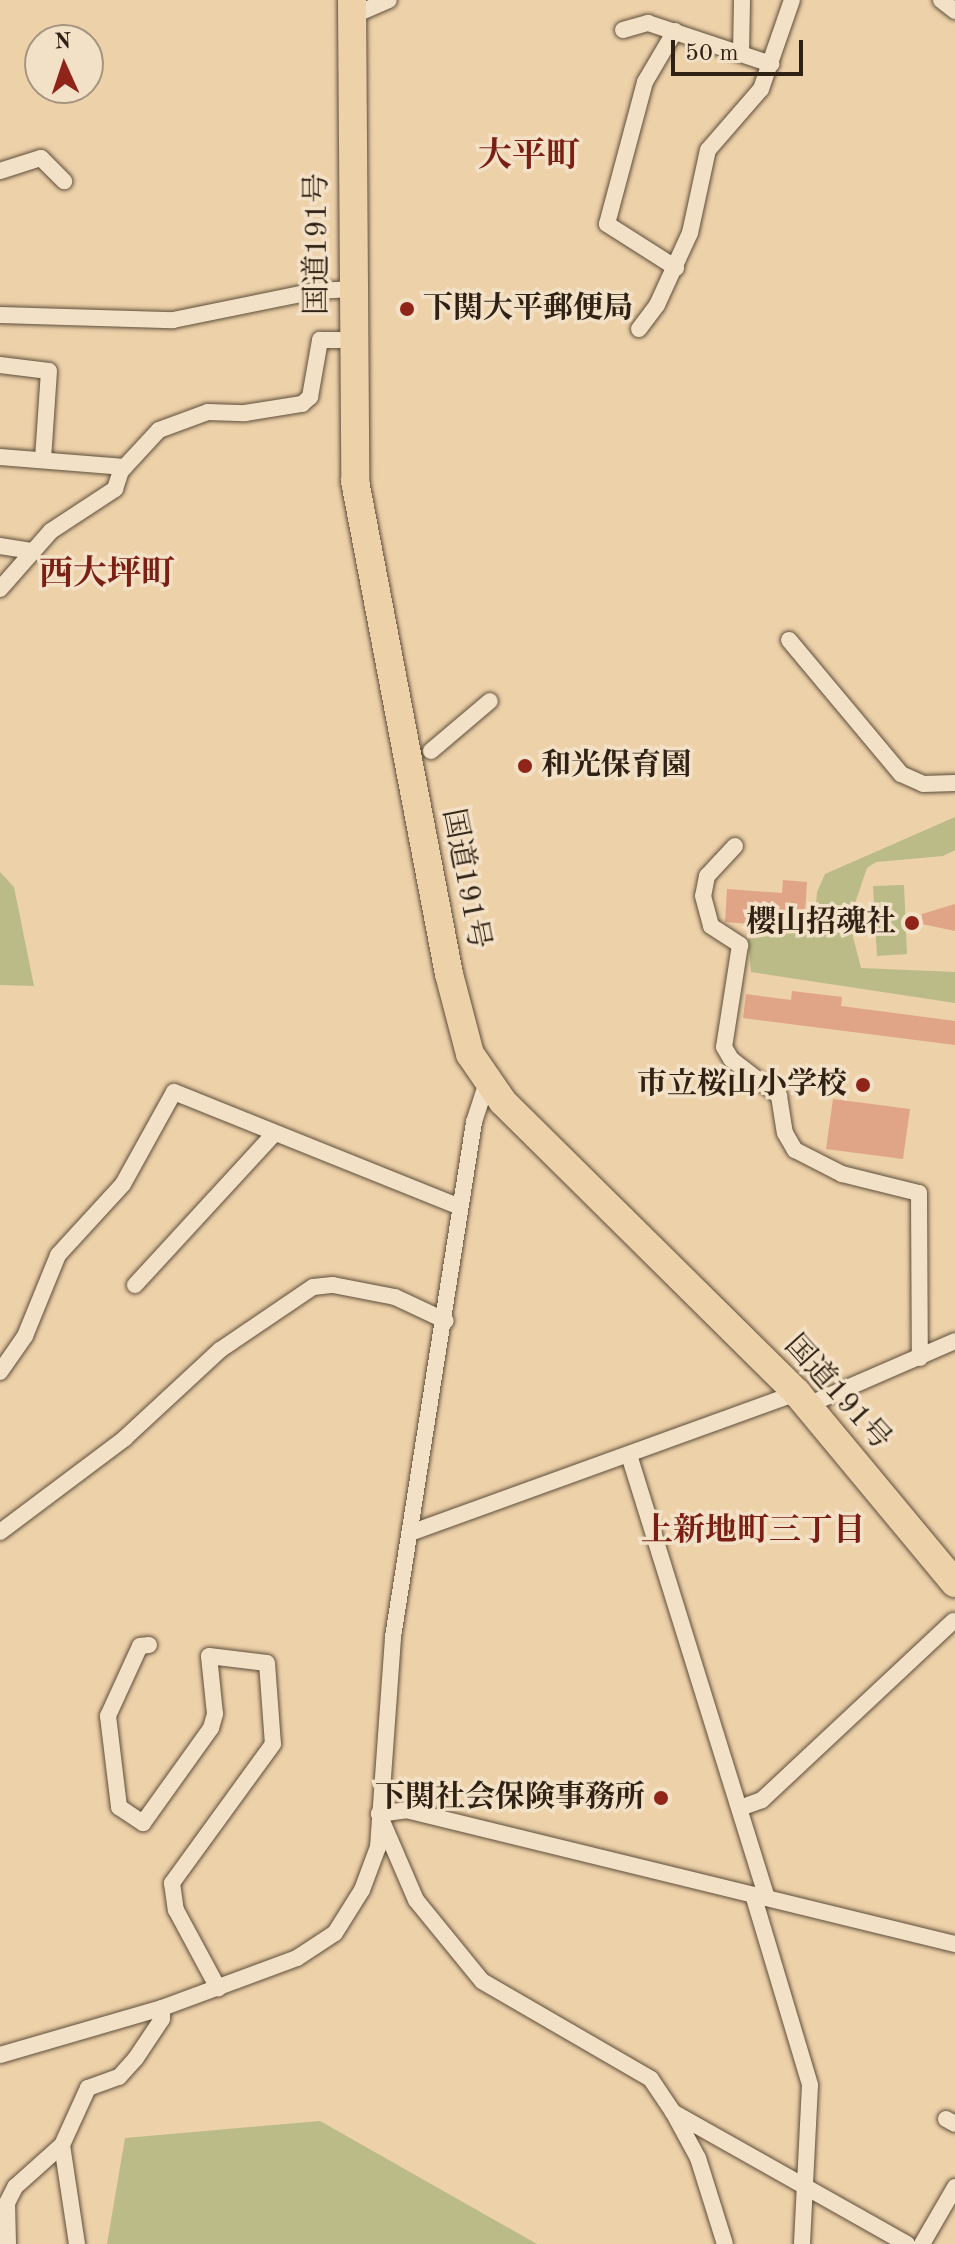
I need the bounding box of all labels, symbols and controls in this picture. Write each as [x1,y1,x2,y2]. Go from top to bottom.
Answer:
north arrow [24,24,104,104]
scale bar [675,24,807,74]
text: N [54,31,72,53]
text: 50 m [685,42,739,66]
district label: 大平町 [478,138,580,178]
street label: 国道191号 [300,173,336,315]
place label: 下関大平郵便局 [423,291,633,327]
marker: 下関大平郵便局 [398,300,416,318]
district label: 西大坪町 [39,556,175,596]
place label: 和光保育園 [541,748,691,784]
marker: 和光保育園 [516,757,534,775]
street label: 国道191号 [434,806,496,952]
place label: 櫻山招魂社 [746,905,896,941]
marker: 櫻山招魂社 [903,914,921,932]
place label: 市立桜山小学校 [637,1067,847,1103]
marker: 市立桜山小学校 [854,1076,872,1094]
street label: 国道191号 [776,1328,898,1458]
district label: 上新地町三丁目 [641,1513,865,1551]
place label: 下関社会保険事務所 [375,1780,645,1816]
marker: 下関社会保険事務所 [652,1789,670,1807]

